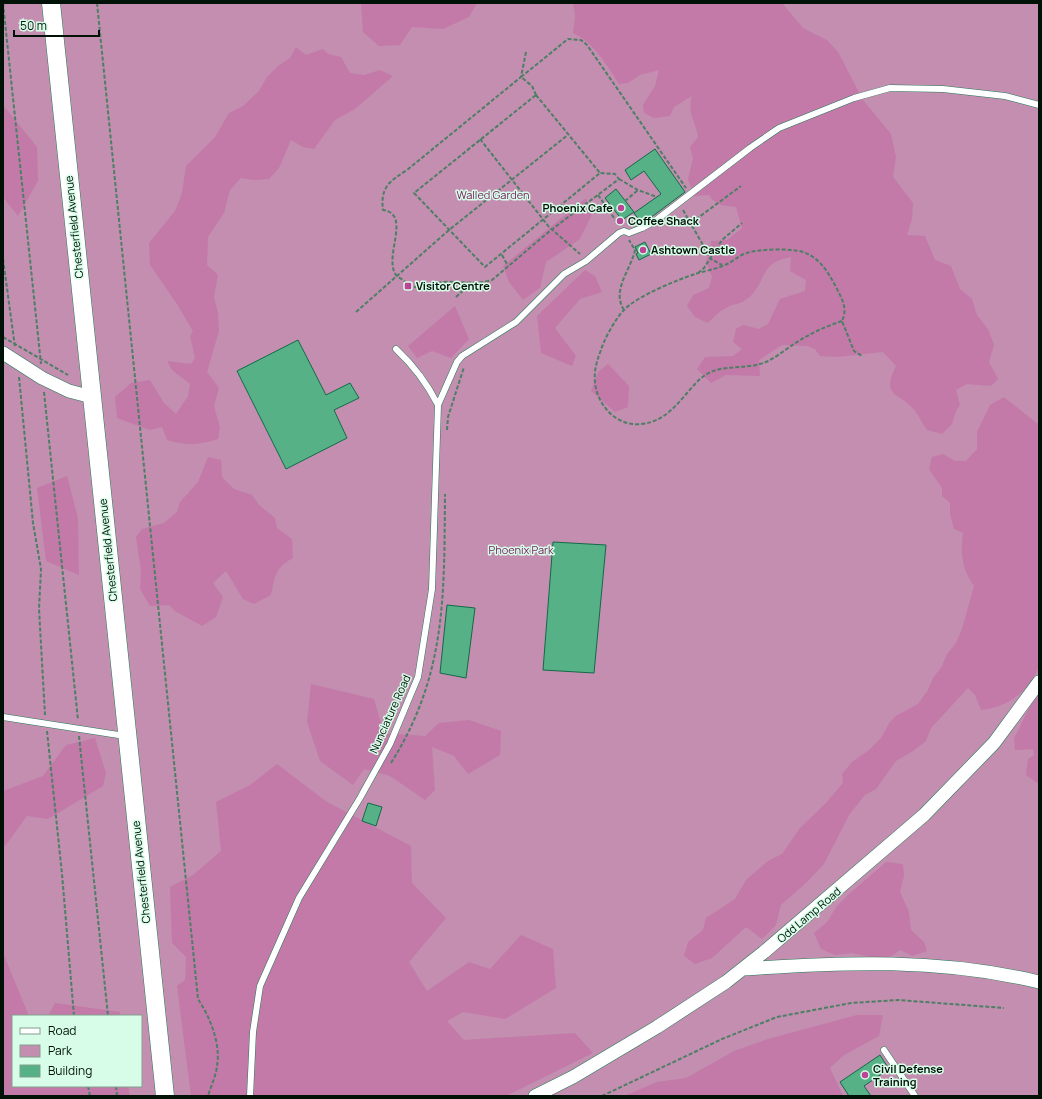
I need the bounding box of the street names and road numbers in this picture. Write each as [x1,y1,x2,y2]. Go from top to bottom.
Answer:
street label: Chesterfield Avenue [61,174,86,279]
street label: Chesterfield Avenue [95,497,120,602]
street label: Nunciature Road [365,672,414,756]
street label: Chesterfield Avenue [128,819,153,924]
street label: Odd Lamp Road [774,883,844,946]

